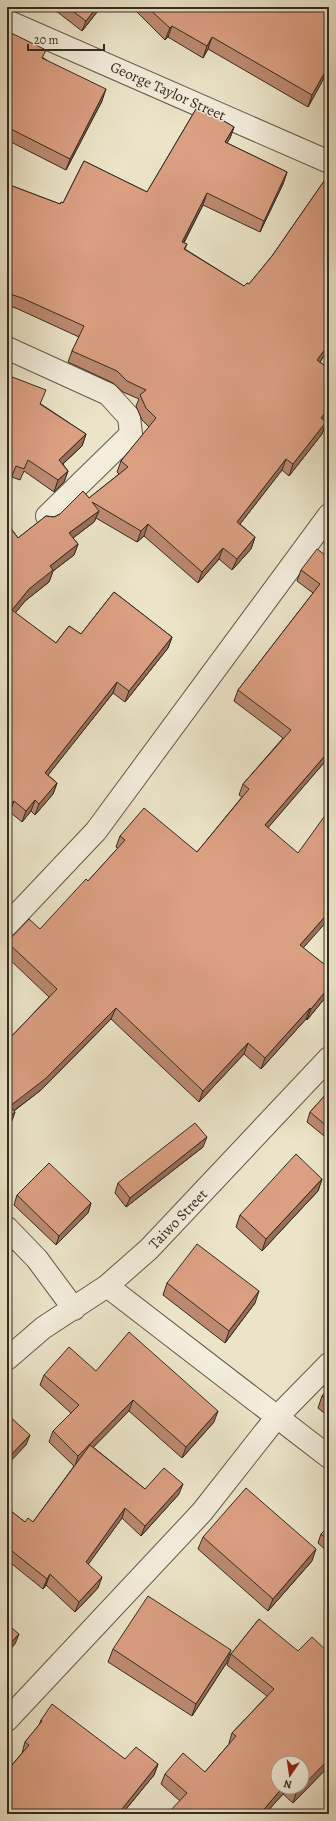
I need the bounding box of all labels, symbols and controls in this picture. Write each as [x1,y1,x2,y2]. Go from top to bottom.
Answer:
scale bar [28,26,104,52]
text: 20 m [34,32,58,48]
street label: George Taylor Street [107,57,229,125]
street label: Taiwo Street [144,1185,212,1253]
north arrow [270,1755,310,1795]
text: N [282,1776,293,1792]

